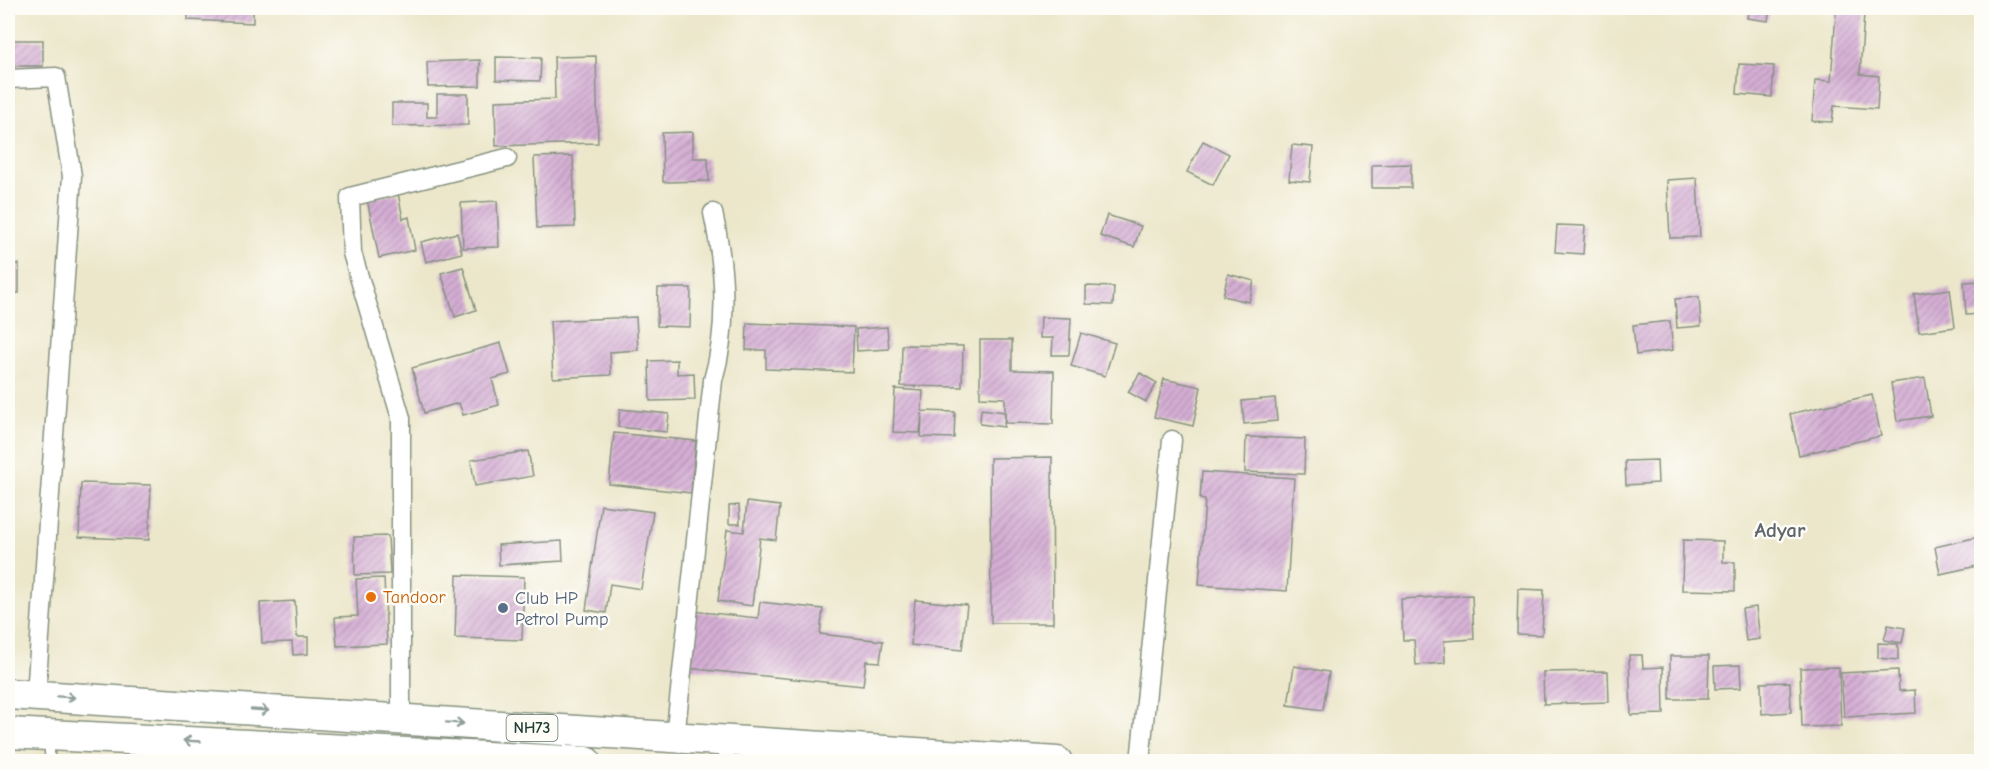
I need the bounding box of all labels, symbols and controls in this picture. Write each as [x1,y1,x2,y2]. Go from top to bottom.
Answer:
district label: Adyar [1755,518,1806,542]
place label: Tandoor [383,587,447,608]
place label: Club HP Petrol Pump [515,588,609,630]
marker: Tandoor [364,590,378,604]
marker: Club HP Petrol Pump [496,601,510,615]
one-way arrow [55,692,75,703]
one-way arrow [250,705,270,716]
road number: NH73 [506,715,558,741]
one-way arrow [445,718,465,729]
one-way arrow [182,736,202,747]

